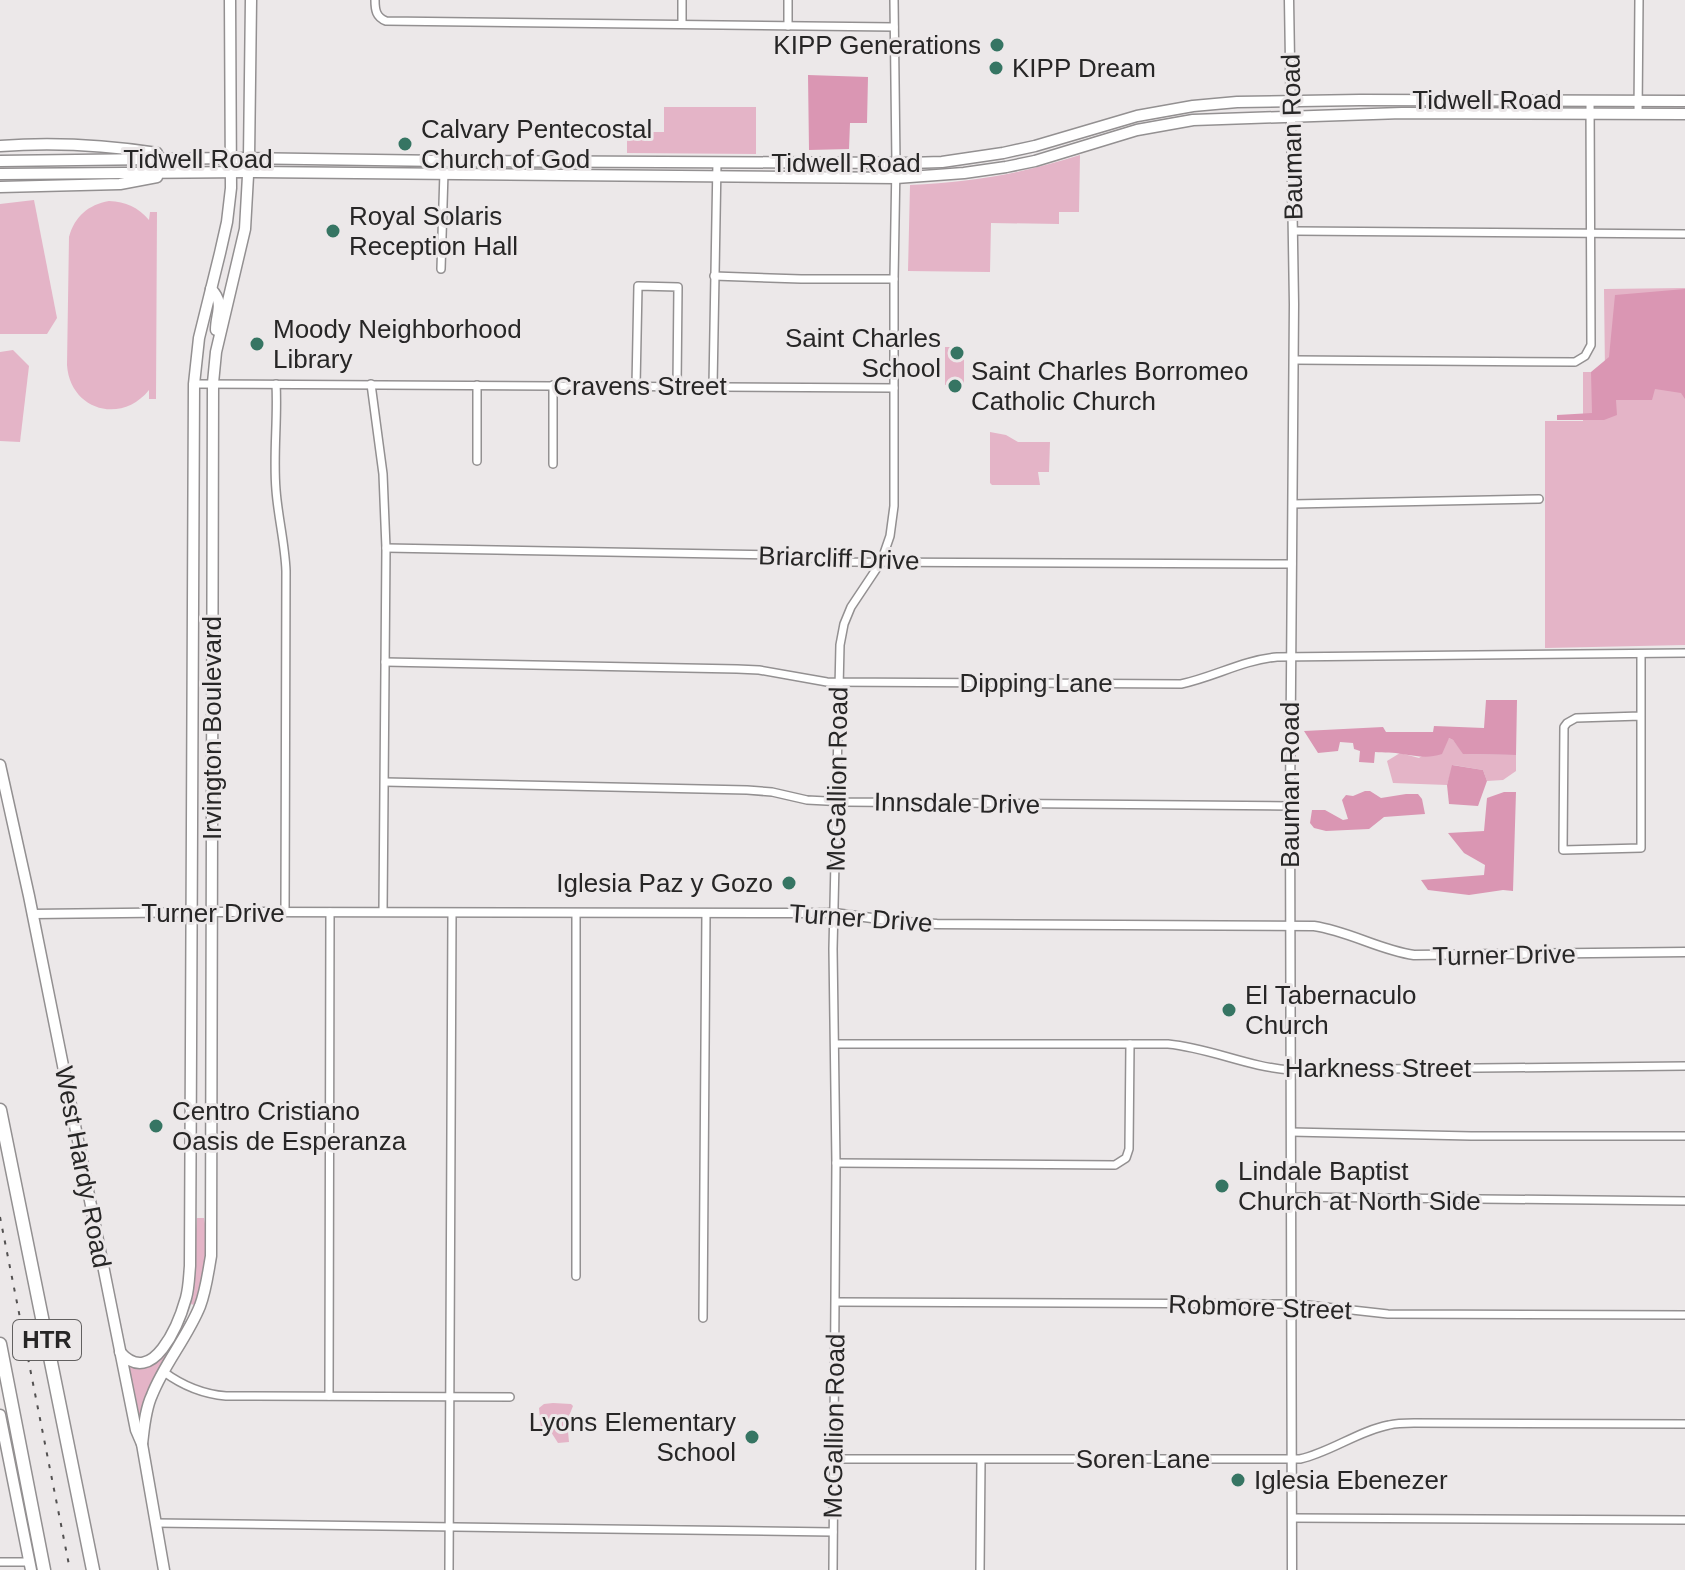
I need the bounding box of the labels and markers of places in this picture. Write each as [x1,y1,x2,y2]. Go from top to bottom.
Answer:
place label: KIPP Generations [773,30,981,60]
marker: KIPP Generations [988,36,1006,54]
place label: KIPP Dream [1012,53,1156,83]
marker: KIPP Dream [987,59,1005,77]
place label: Calvary Pentecostal Church of God [421,114,652,174]
marker: Calvary Pentecostal Church of God [396,135,414,153]
place label: Royal Solaris Reception Hall [349,201,518,261]
marker: Royal Solaris Reception Hall [324,222,342,240]
place label: Moody Neighborhood Library [273,314,522,374]
place label: Saint Charles School [785,323,941,383]
marker: Moody Neighborhood Library [248,335,266,353]
marker: Saint Charles School [948,344,966,362]
place label: Saint Charles Borromeo Catholic Church [971,356,1248,416]
marker: Saint Charles Borromeo Catholic Church [946,377,964,395]
place label: Iglesia Paz y Gozo [556,868,773,898]
marker: Iglesia Paz y Gozo [780,874,798,892]
place label: El Tabernaculo Church [1245,980,1417,1040]
marker: El Tabernaculo Church [1220,1001,1238,1019]
place label: Centro Cristiano Oasis de Esperanza [172,1096,407,1156]
marker: Centro Cristiano Oasis de Esperanza [147,1117,165,1135]
place label: Lindale Baptist Church at North Side [1238,1156,1481,1216]
marker: Lindale Baptist Church at North Side [1213,1177,1231,1195]
place label: Lyons Elementary School [529,1407,736,1467]
marker: Lyons Elementary School [743,1428,761,1446]
place label: Iglesia Ebenezer [1254,1465,1448,1495]
marker: Iglesia Ebenezer [1229,1471,1247,1489]

